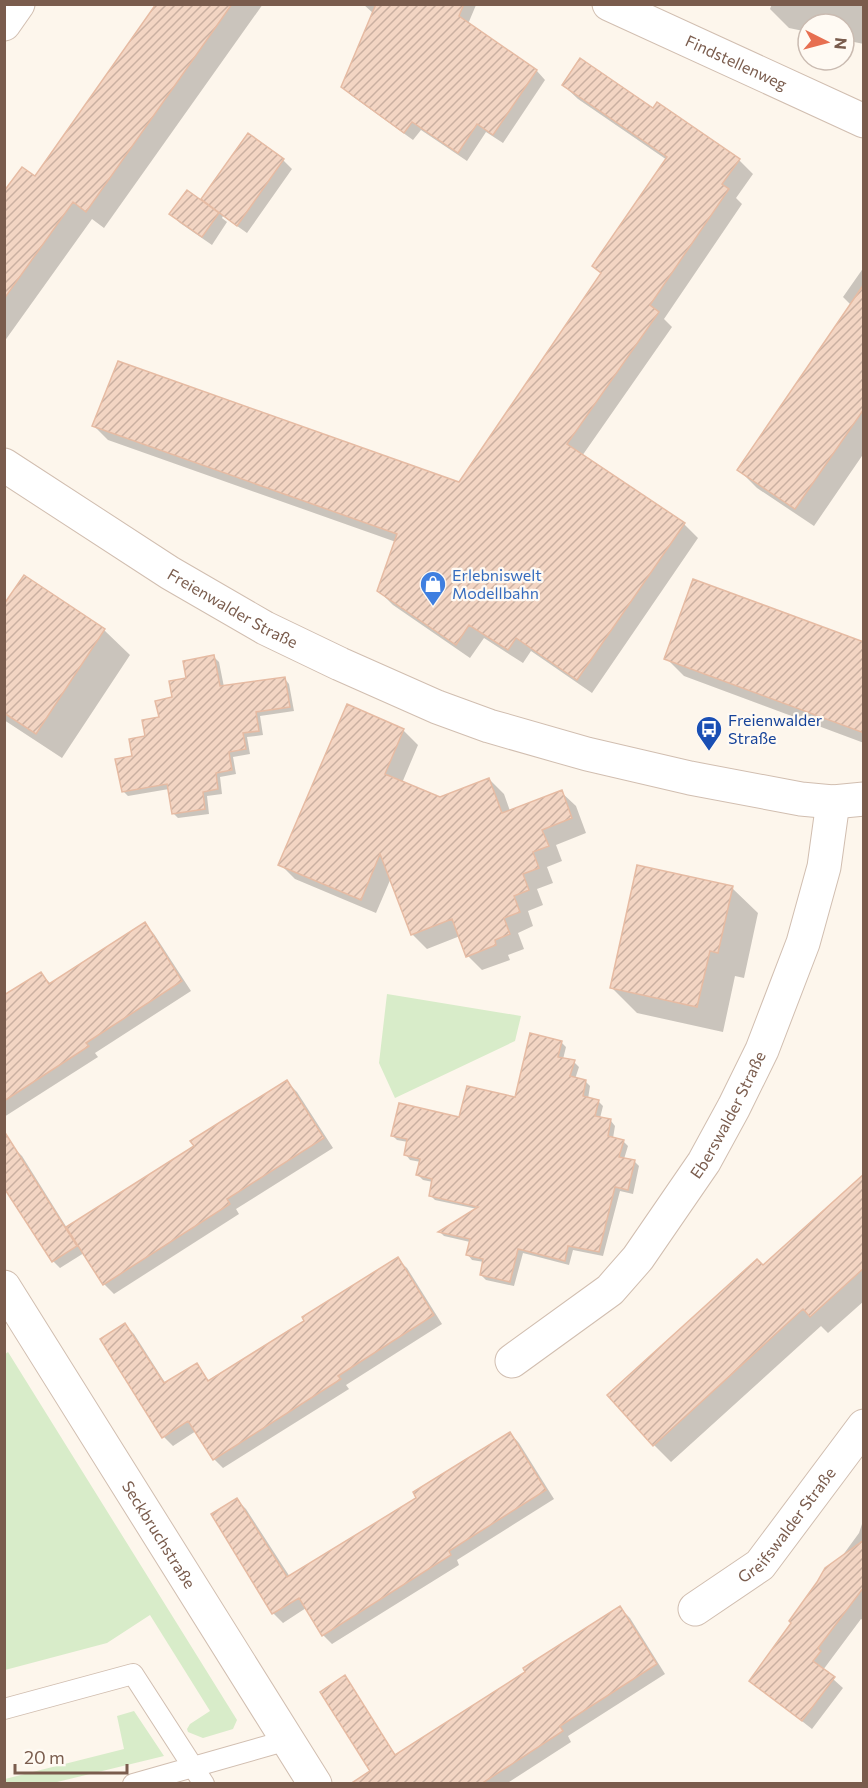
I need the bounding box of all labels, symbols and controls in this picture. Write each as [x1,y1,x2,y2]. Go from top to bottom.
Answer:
north arrow [796,12,856,72]
street label: Findstellenweg [683,31,790,93]
text: N [831,37,851,51]
street label: Freienwalder Straße [165,564,301,651]
place label: Erlebniswelt Modellbahn [452,565,542,602]
shop icon: Erlebniswelt Modellbahn [418,569,448,607]
place label: Freienwalder Straße [728,710,823,747]
bus stop icon: Freienwalder Straße [694,714,724,752]
street label: Eberswalder Straße [686,1048,769,1182]
street label: Greifswalder Straße [734,1463,839,1586]
street label: Seckbruchstraße [119,1477,200,1591]
scale bar [15,1737,128,1775]
text: 20 m [24,1746,65,1768]

